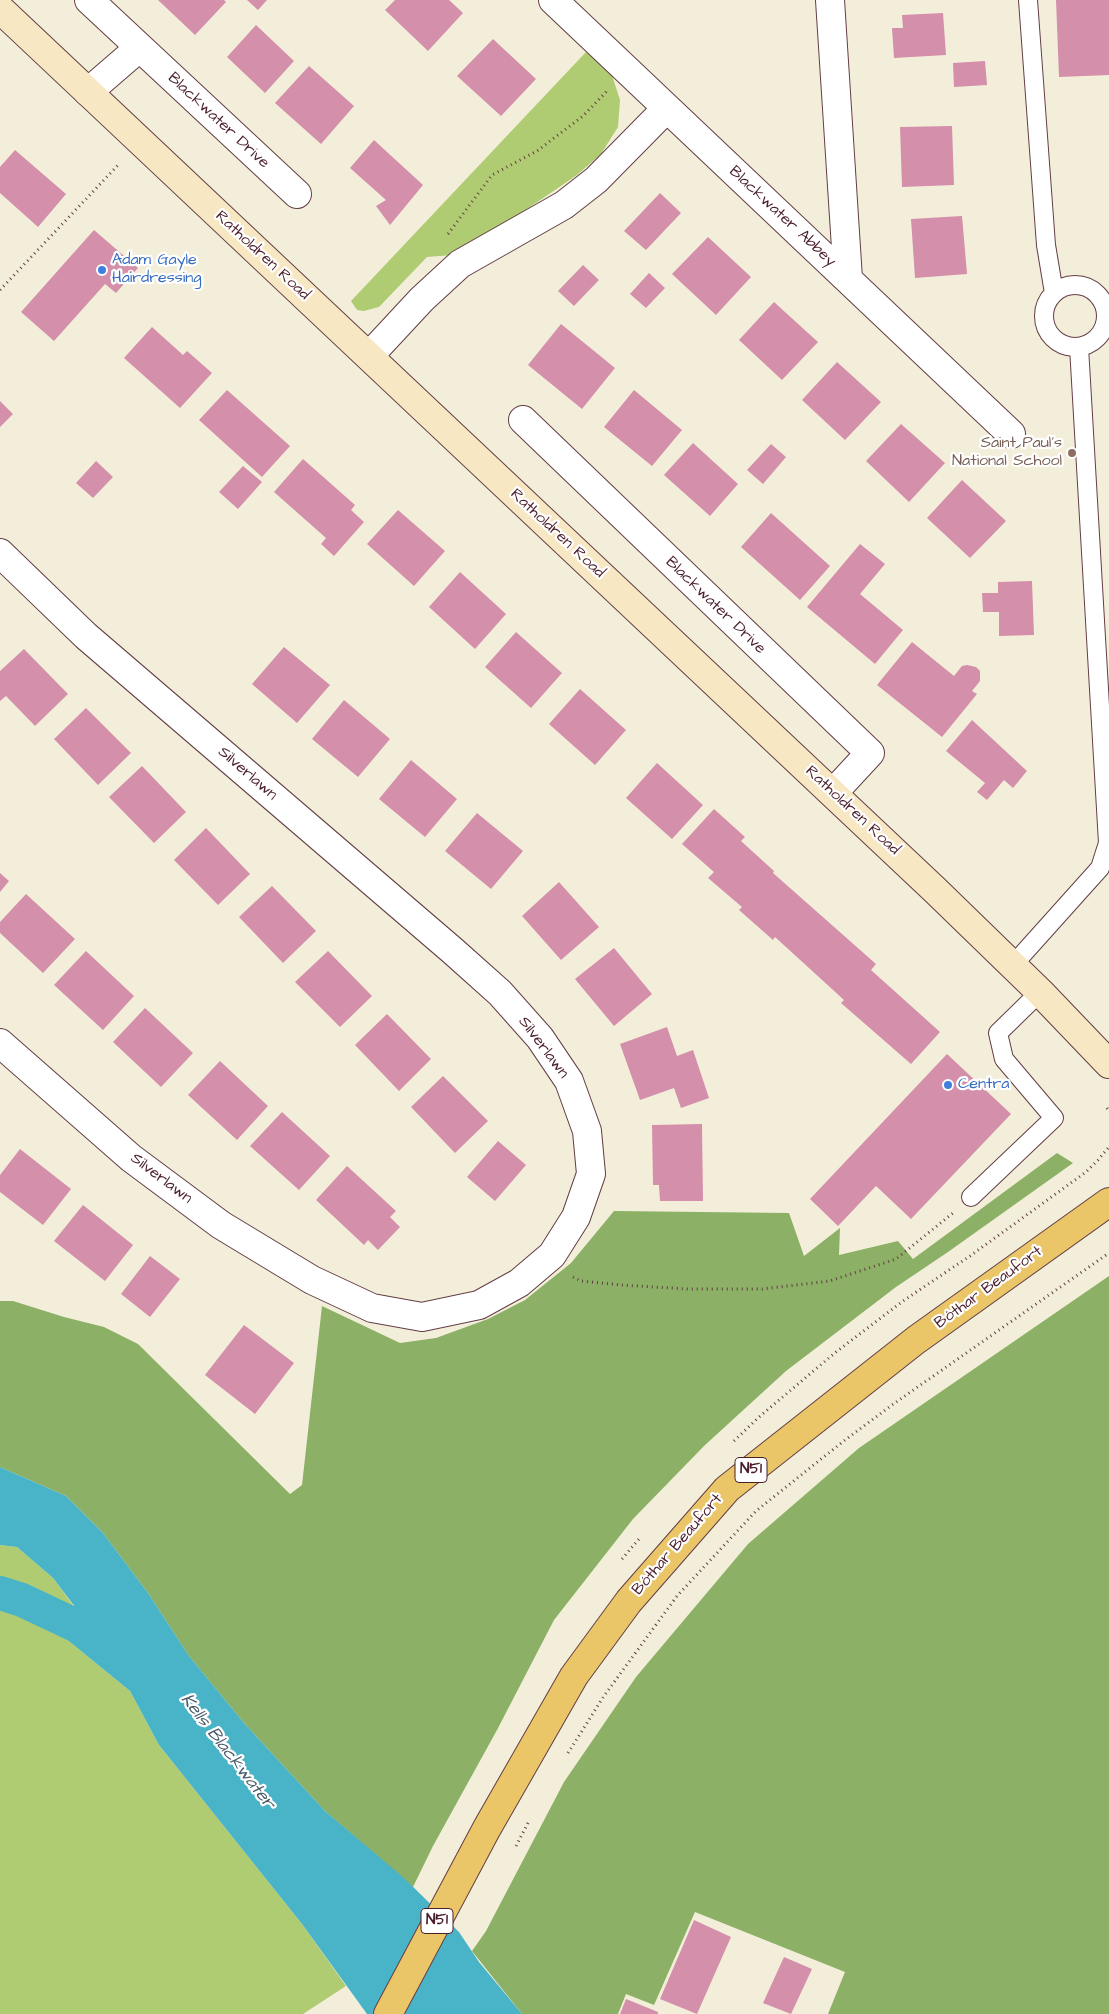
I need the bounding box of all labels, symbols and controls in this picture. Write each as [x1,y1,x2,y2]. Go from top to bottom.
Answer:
street label: Blackwater Drive [163,69,273,173]
street label: Blackwater Abbey [725,163,839,271]
street label: Ratholdren Road [211,207,313,305]
place label: Adam Gayle Hairdressing [112,251,202,289]
marker: Adam Gayle Hairdressing [96,264,108,276]
place label: Saint Paul's National School [952,434,1062,472]
marker: Saint Paul's National School [1066,447,1078,459]
street label: Ratholdren Road [506,485,608,583]
street label: Blackwater Drive [661,553,769,659]
street label: Silverlawn [213,743,281,805]
street label: Ratholdren Road [801,762,903,860]
street label: Silverlawn [513,1013,573,1083]
place label: Centra [958,1075,1009,1095]
marker: Centra [942,1079,954,1091]
street label: Silverlawn [126,1149,196,1209]
street label: Bóthar Beaufort [931,1243,1047,1333]
road number: N51 [735,1458,767,1482]
street label: Bóthar Beaufort [629,1490,727,1600]
water label: Kells Blackwater [175,1690,279,1814]
road number: N51 [421,1908,453,1934]

